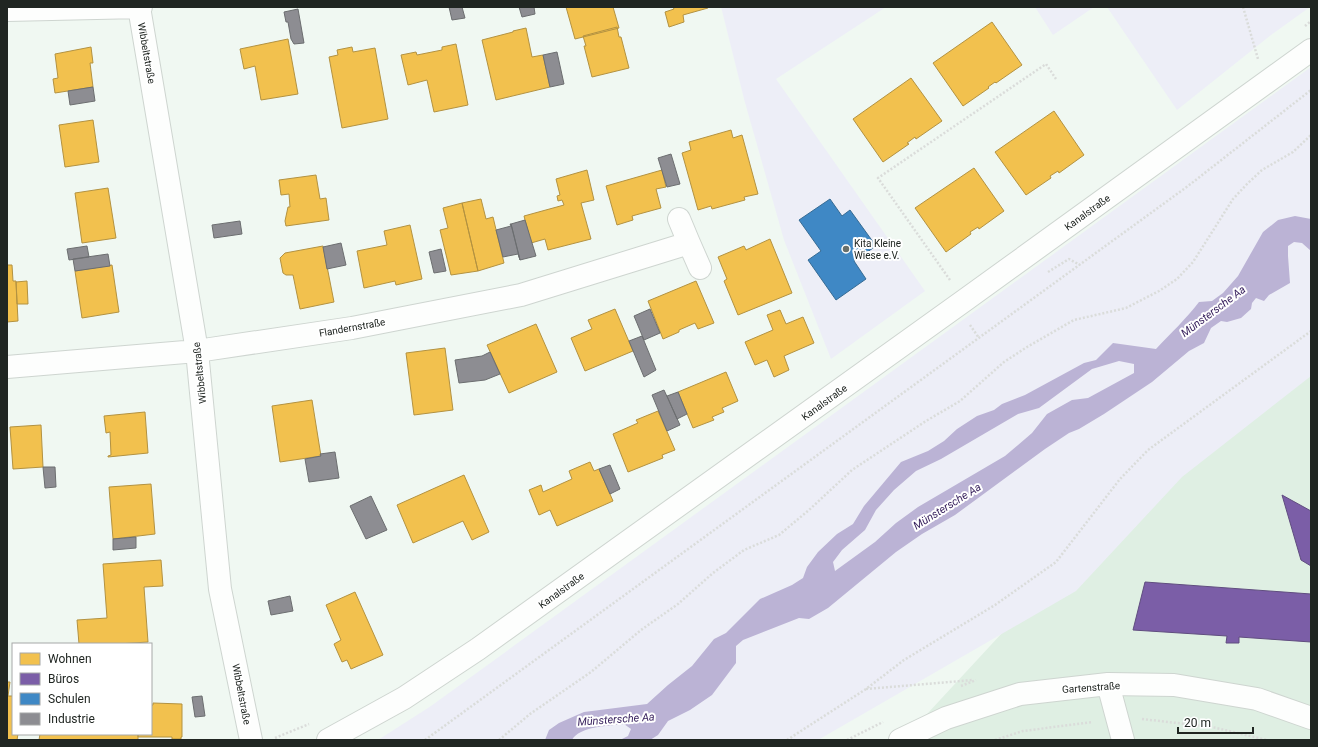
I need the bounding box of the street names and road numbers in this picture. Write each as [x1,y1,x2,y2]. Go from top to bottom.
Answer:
street label: Wibbeltstraße [136,22,157,85]
street label: Kanalstraße [1062,192,1112,233]
street label: Flandernstraße [318,316,386,339]
street label: Wibbeltstraße [191,342,208,404]
street label: Kanalstraße [799,382,849,423]
street label: Kanalstraße [536,570,586,611]
street label: Wibbeltstraße [230,663,253,726]
street label: Gartenstraße [1062,680,1120,695]

